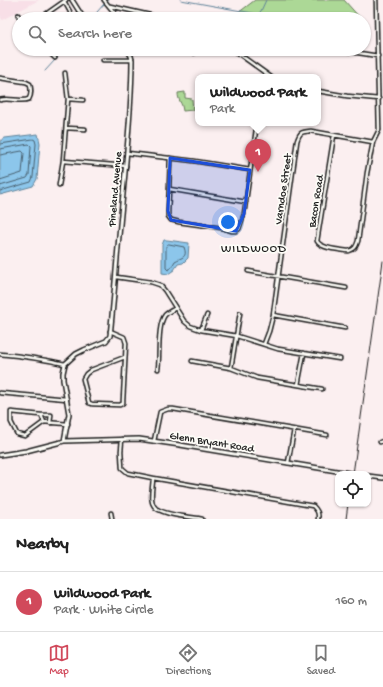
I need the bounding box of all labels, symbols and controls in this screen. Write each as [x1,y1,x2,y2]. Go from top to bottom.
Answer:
search box [12,12,371,56]
icon: search [26,23,48,45]
text: Search here [58,25,132,43]
popup [195,74,321,126]
text: Wildwood Park [210,84,306,102]
text: Park [210,102,235,117]
pin: 1 [245,139,271,172]
street label: Pineland Avenue [107,151,125,228]
street label: Varndoe Street [273,152,295,226]
street label: Bacon Road [307,173,327,229]
your location [218,212,238,232]
district label: WILDWOOD [221,243,287,257]
street label: Glenn Bryant Road [169,430,256,456]
map controls [335,471,371,507]
button: locate [335,471,371,507]
text: Nearby [16,535,69,555]
text: Wildwood Park [54,585,150,603]
text: 1 [26,594,32,609]
text: 160 m [335,594,367,609]
text: Park · White Circle [54,603,153,618]
tab: Map [48,642,70,678]
tab: Directions [166,642,211,678]
tab: Saved [307,642,335,678]

